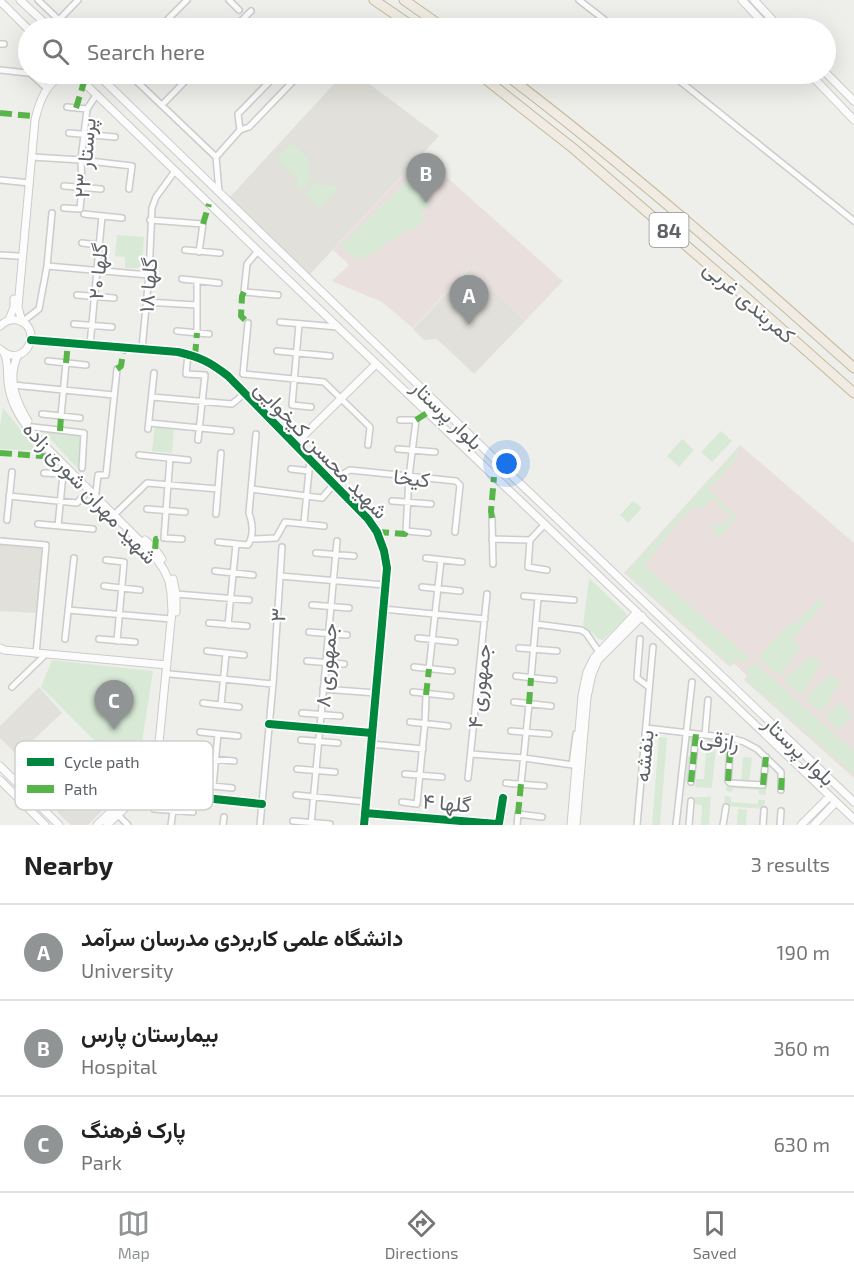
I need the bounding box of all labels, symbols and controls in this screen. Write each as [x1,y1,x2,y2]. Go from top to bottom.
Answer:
search box [18,18,836,84]
icon: search [39,35,72,68]
text: Search here [87,38,205,64]
street label: پرستار ۲۳ [68,117,103,199]
pin: B [406,154,446,203]
road number: 84 [650,213,688,247]
street label: گلها ۲۰ [82,242,114,300]
street label: کمربندی غربی [698,254,801,349]
street label: گلها ۱۸ [133,257,163,313]
pin: A [450,276,488,325]
street label: بلوار پرستار [404,373,489,456]
street label: شهید محسن کیخوایی [248,375,394,525]
street label: شهید مهران شوری زاده [17,416,163,570]
your location [492,449,521,478]
street label: کیخا [392,463,432,492]
street label: ۳ [264,607,290,623]
street label: جمهوری ۸ [309,622,343,709]
street label: جمهوری ۴ [461,643,497,730]
pin: C [94,680,134,730]
street label: بلوار پرستار [756,709,841,792]
street label: رازقی [698,723,742,757]
street label: بنفشه [628,729,659,783]
legend [15,741,213,810]
text: Cycle path [64,752,140,771]
text: Path [64,779,98,798]
street label: گلها ۴ [422,787,472,819]
text: Nearby [24,849,113,880]
text: 3 results [751,852,830,876]
text: دانشگاه علمی کاربردی مدرسان سرآمد [81,924,403,950]
text: A [37,940,50,964]
text: 190 m [777,940,830,964]
text: University [81,958,173,982]
text: بیمارستان پارس [81,1020,219,1046]
text: B [37,1036,50,1060]
text: 360 m [773,1036,830,1060]
text: Hospital [81,1054,157,1078]
text: پارک فرهنگ [81,1116,186,1142]
text: C [38,1132,49,1156]
text: 630 m [773,1132,830,1156]
text: Park [81,1150,122,1174]
tab: Map [117,1207,150,1262]
tab: Directions [385,1207,458,1262]
tab: Saved [693,1207,737,1262]

